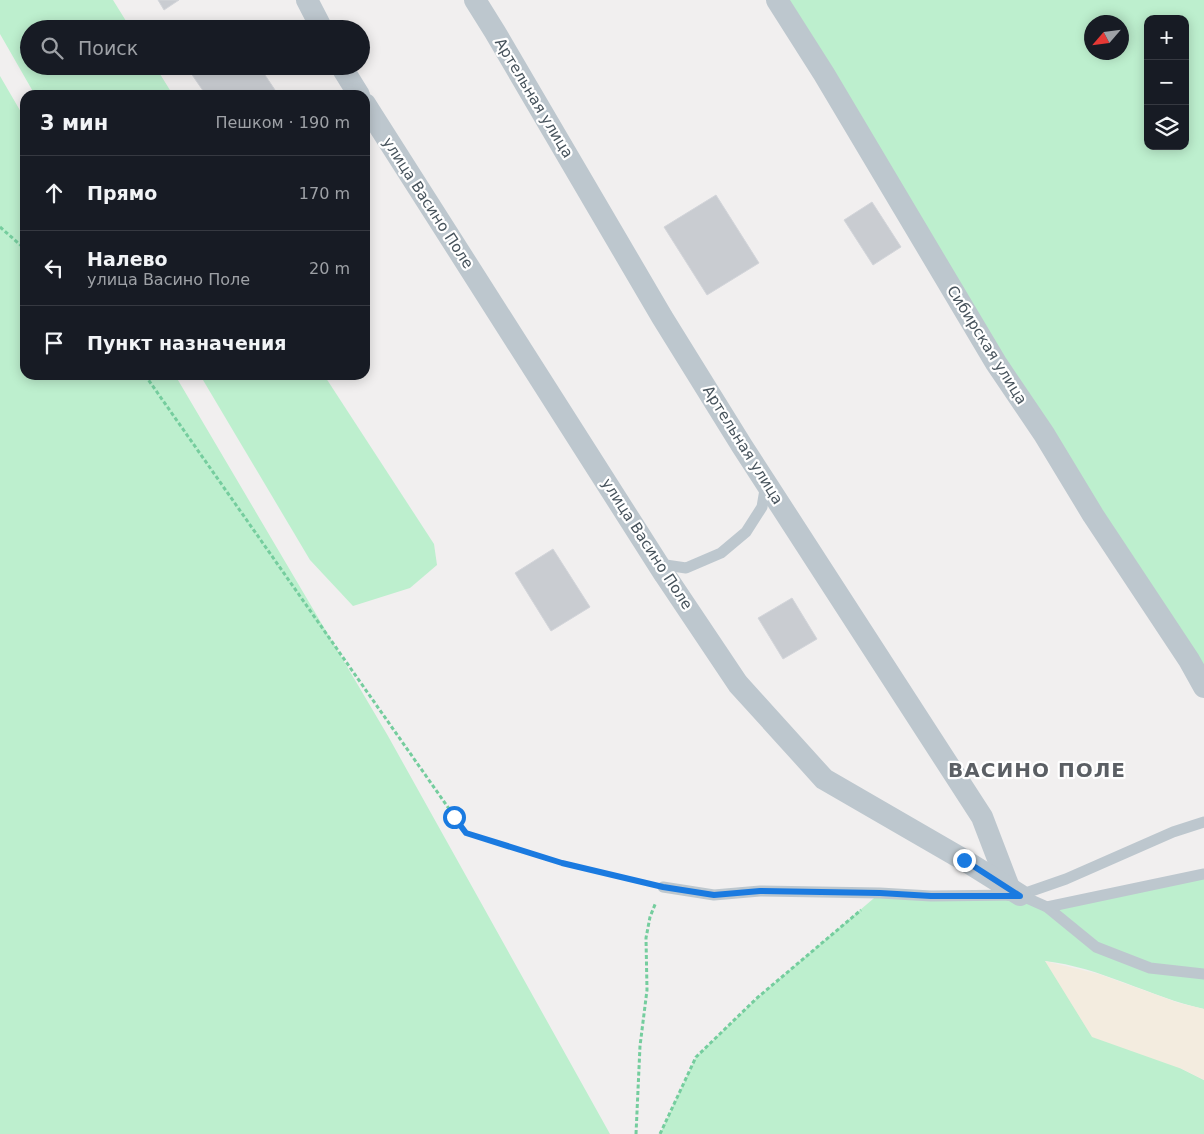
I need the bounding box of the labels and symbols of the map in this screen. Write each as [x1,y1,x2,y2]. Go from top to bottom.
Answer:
north arrow [1084,15,1129,60]
street label: Артельная улица [491,35,577,161]
street label: улица Васино Поле [379,134,477,272]
street label: Сибирская улица [943,282,1031,408]
street label: Артельная улица [699,382,787,508]
street label: улица Васино Поле [598,475,696,613]
district label: ВАСИНО ПОЛЕ [948,758,1126,782]
route start [443,806,466,829]
route end [953,849,976,872]

